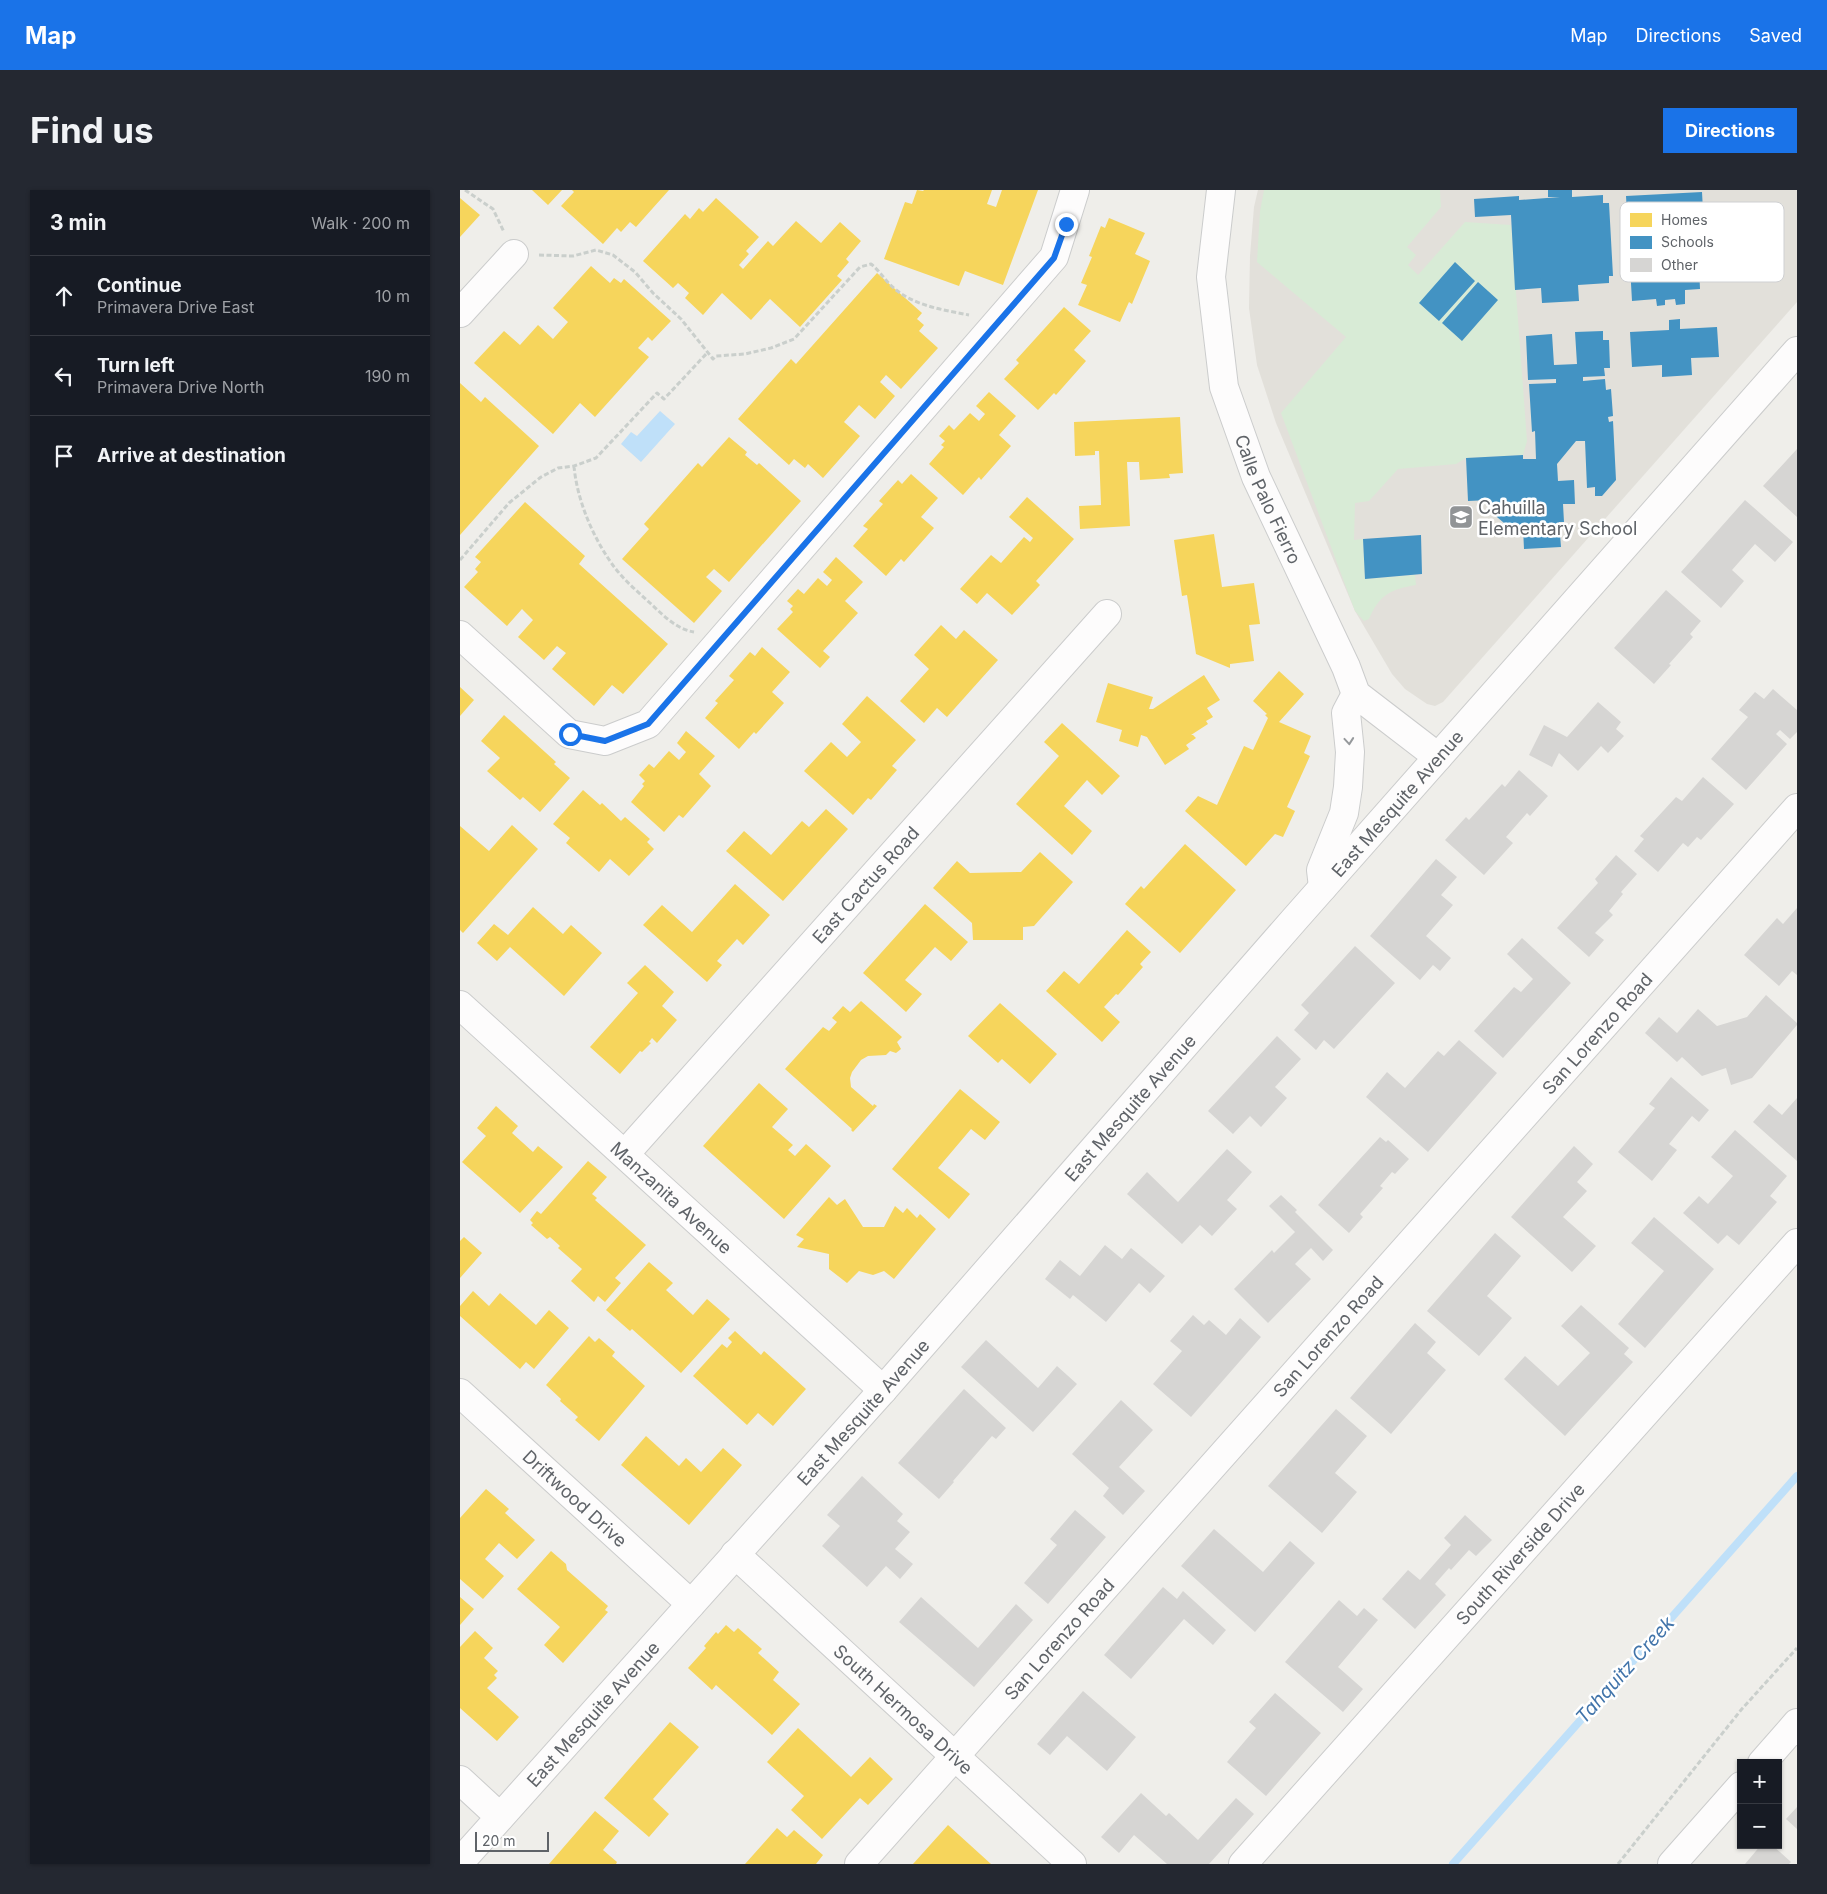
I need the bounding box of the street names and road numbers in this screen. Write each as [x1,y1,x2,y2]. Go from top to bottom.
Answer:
street label: Calle Palo Fierro [1231,432,1306,567]
street label: East Mesquite Avenue [1327,726,1467,881]
street label: East Cactus Road [808,822,923,947]
street label: San Lorenzo Road [1538,968,1656,1098]
street label: East Mesquite Avenue [1060,1030,1200,1185]
street label: Manzanita Avenue [607,1137,736,1258]
street label: San Lorenzo Road [1269,1271,1387,1401]
street label: East Mesquite Avenue [792,1335,933,1489]
street label: Driftwood Drive [519,1445,632,1551]
street label: South Riverside Drive [1451,1478,1589,1629]
street label: San Lorenzo Road [1000,1574,1118,1704]
street label: East Mesquite Avenue [522,1637,663,1791]
street label: South Hermosa Drive [830,1640,977,1778]

